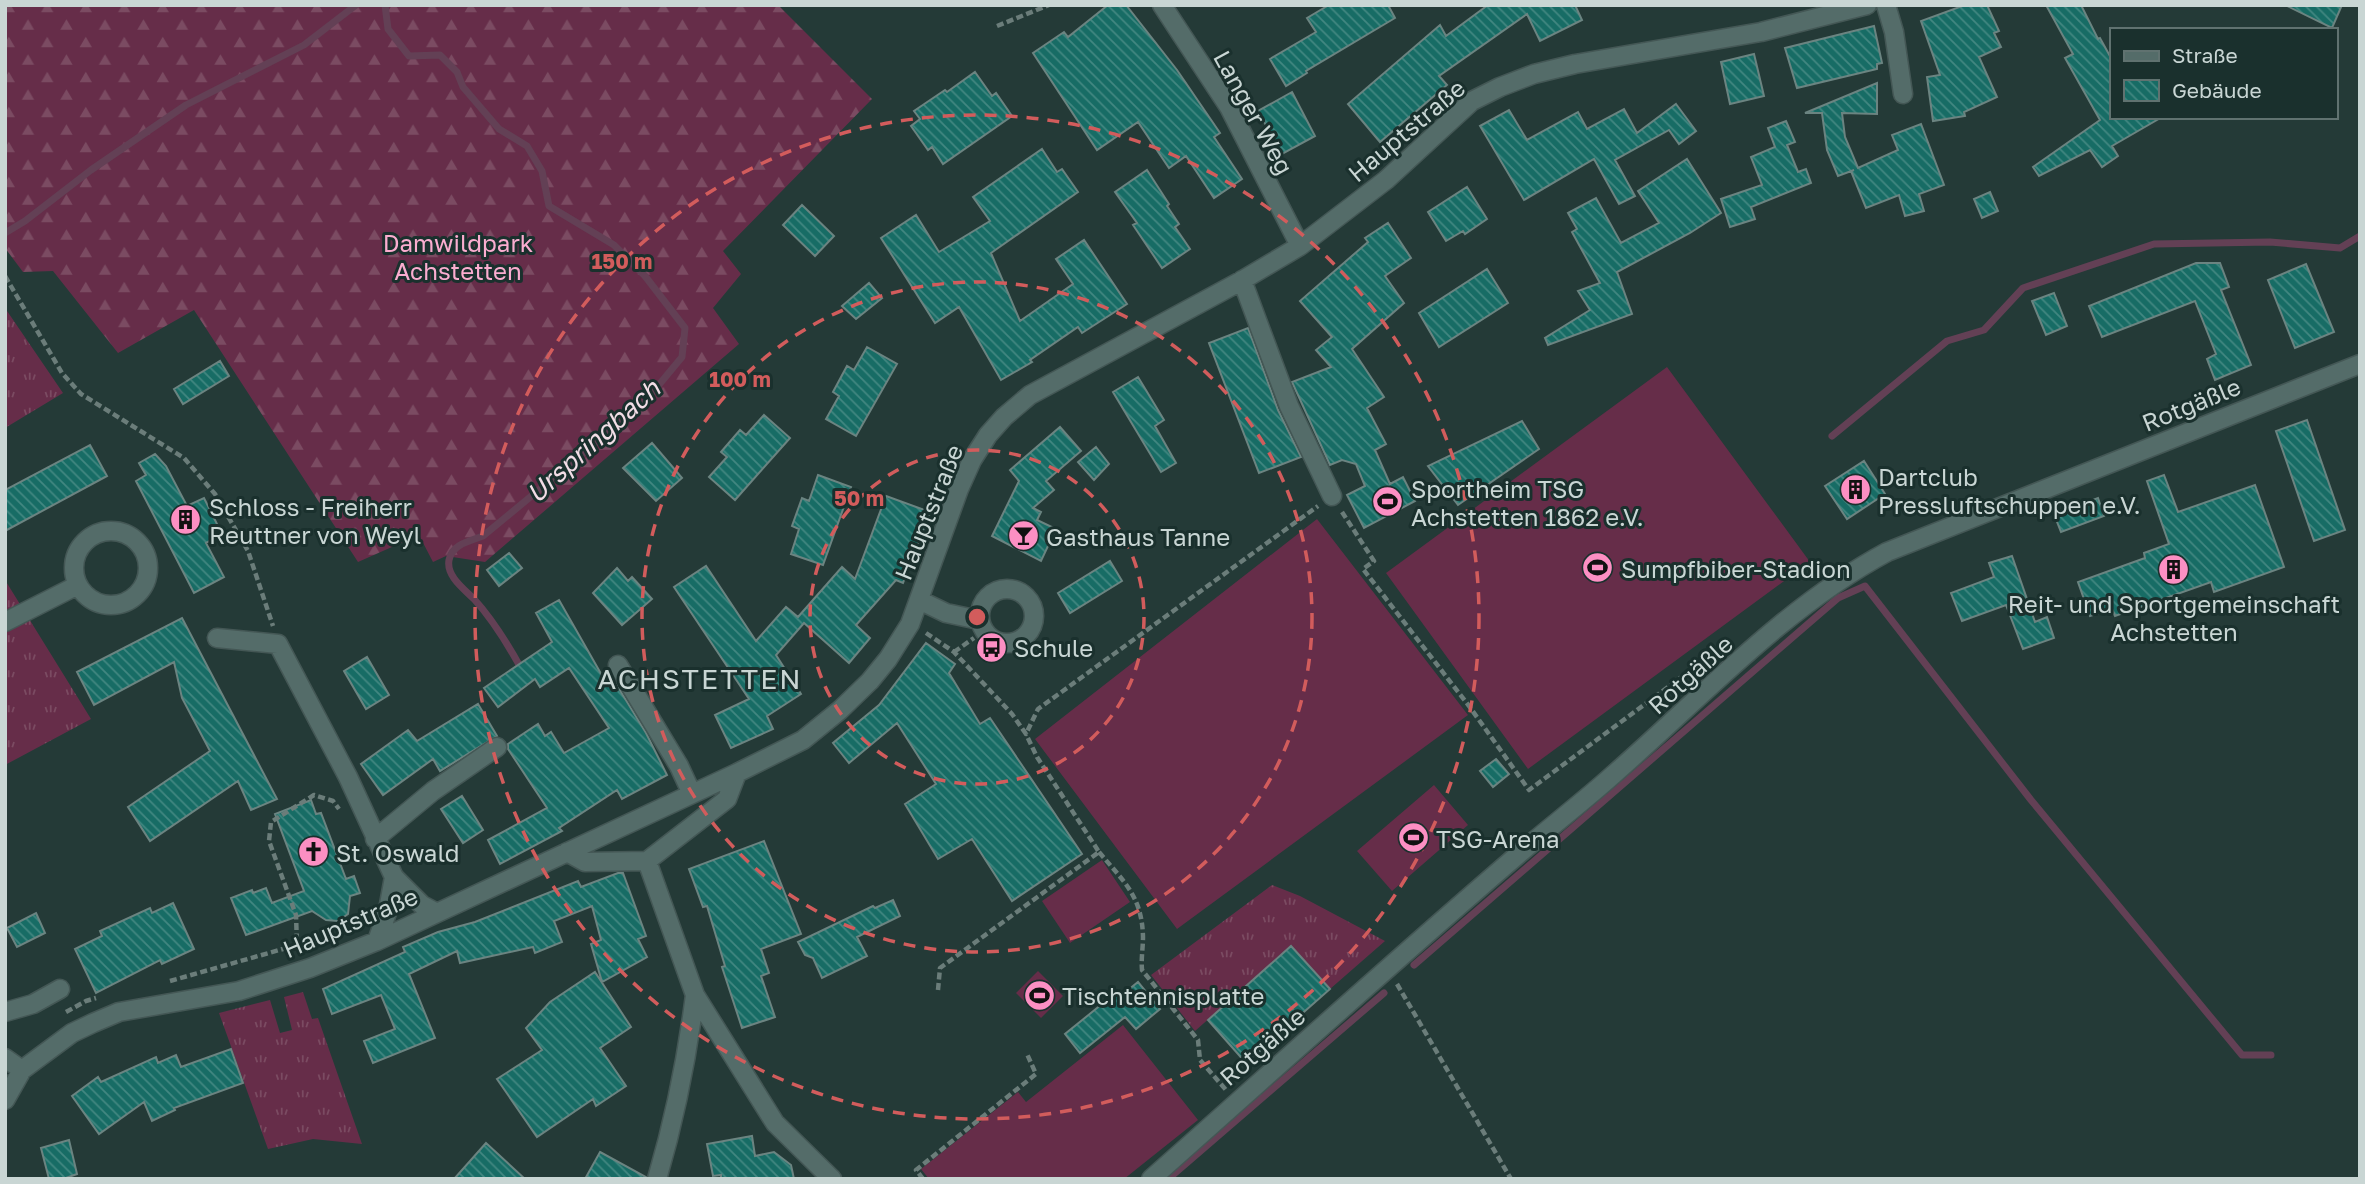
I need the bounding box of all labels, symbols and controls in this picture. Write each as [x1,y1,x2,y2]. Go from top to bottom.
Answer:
legend [2110,28,2337,119]
text: Straße [2172,42,2238,68]
street label: Langer Weg [1208,45,1300,179]
street label: Hauptstraße [1342,73,1470,187]
text: Gebäude [2172,77,2262,103]
park label: Damwildpark Achstetten [383,228,533,285]
text: 150 m [592,248,652,274]
text: 100 m [709,366,771,392]
street label: Rotgäßle [2137,371,2245,437]
water label: Urspringbach [520,372,667,509]
street label: Hauptstraße [888,440,968,584]
place label: Dartclub Pressluftschuppen e.V. [1878,462,2141,519]
building icon: Dartclub Pressluftschuppen e.V. [1838,473,1872,507]
place label: Sportheim TSG Achstetten 1862 e.V. [1411,474,1644,531]
text: 50 m [834,485,884,511]
sports icon: Sportheim TSG Achstetten 1862 e.V. [1371,485,1405,519]
place label: Schloss - Freiherr Reuttner von Weyl [209,492,421,549]
building icon: Schloss - Freiherr Reuttner von Weyl [169,503,203,537]
bar icon: Gasthaus Tanne [1006,519,1040,553]
place label: Gasthaus Tanne [1046,522,1230,551]
sports icon: Sumpfbiber-Stadion [1581,551,1615,585]
building icon: Reit- und Sportgemeinschaft Achstetten [2157,552,2191,586]
place label: Sumpfbiber-Stadion [1621,554,1851,583]
place label: Reit- und Sportgemeinschaft Achstetten [2008,589,2340,646]
centre of rings [965,605,989,629]
street label: Rotgäßle [1642,629,1738,719]
bus stop icon: Schule [974,630,1008,664]
place label: Schule [1014,633,1093,662]
district label: ACHSTETTEN [597,662,803,695]
sports icon: TSG-Arena [1396,821,1430,855]
place label: TSG-Arena [1436,824,1559,853]
church icon: St. Oswald [296,835,330,869]
place label: St. Oswald [336,838,460,867]
street label: Hauptstraße [278,881,422,963]
sports icon: Tischtennisplatte [1022,978,1056,1012]
place label: Tischtennisplatte [1062,981,1264,1010]
street label: Rotgäßle [1213,1001,1311,1091]

